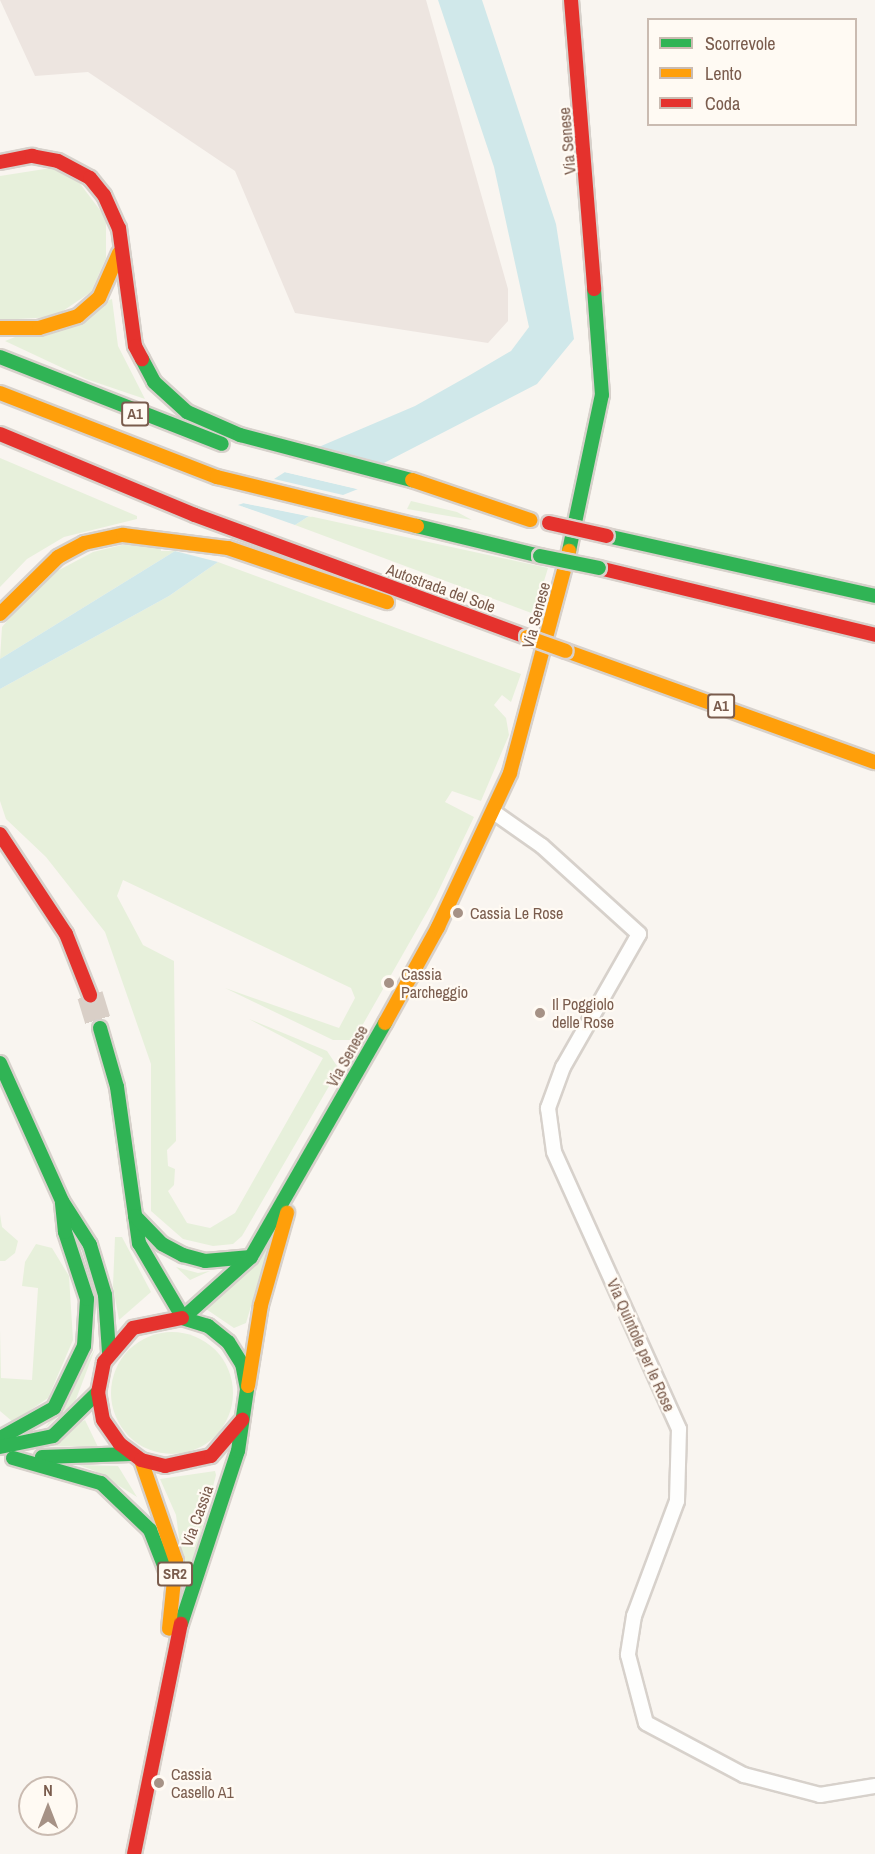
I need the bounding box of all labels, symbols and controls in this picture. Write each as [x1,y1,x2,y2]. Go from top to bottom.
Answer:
legend [647,18,857,126]
text: Scorrevole [705,31,776,56]
text: Lento [705,61,742,86]
text: Coda [705,91,740,116]
street label: Via Senese [554,106,580,176]
road number: A1 [120,402,150,426]
street label: Autostrada del Sole [384,559,498,617]
street label: Via Senese [518,580,554,650]
road number: A1 [706,694,736,718]
place label: Cassia Le Rose [470,903,563,923]
marker: Cassia Le Rose [451,906,465,920]
place label: Cassia Parcheggio [401,964,468,1002]
marker: Cassia Parcheggio [382,976,396,990]
place label: Il Poggiolo delle Rose [552,994,614,1032]
marker: Il Poggiolo delle Rose [533,1006,547,1020]
street label: Via Senese [322,1022,372,1090]
street label: Via Quintole per le Rose [603,1276,679,1414]
street label: Via Cassia [177,1483,217,1549]
road number: SR2 [157,1562,193,1586]
place label: Cassia Casello A1 [171,1764,234,1802]
north arrow [18,1776,78,1836]
marker: Cassia Casello A1 [152,1776,166,1790]
text: N [43,1779,53,1801]

